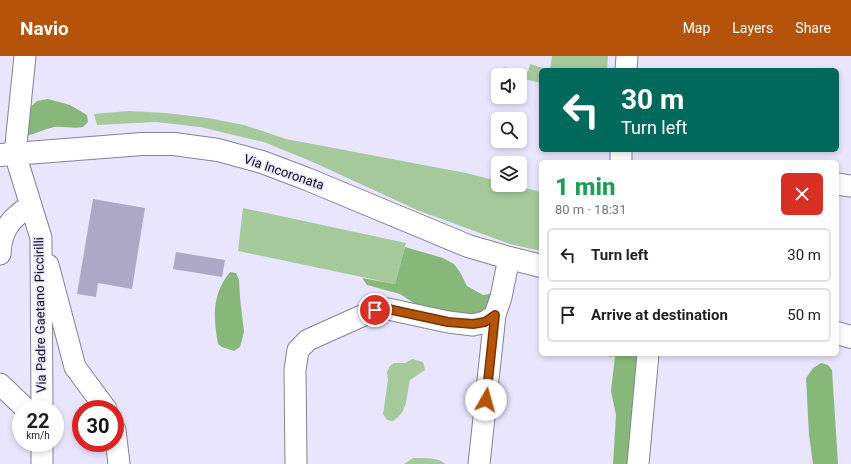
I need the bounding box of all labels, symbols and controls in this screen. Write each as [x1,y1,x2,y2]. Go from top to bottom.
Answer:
text: Navio [20,17,69,40]
text: Map [683,20,710,36]
text: Layers [732,20,773,36]
text: Share [795,20,831,36]
map controls [491,68,527,192]
button: sound [491,68,527,104]
text: 30 m [621,83,684,116]
icon: left [555,84,607,136]
button: search [491,112,527,148]
text: Turn left [621,117,687,138]
street label: Via Incoronata [242,151,326,193]
button: layers [491,156,527,192]
text: 1 min [555,173,616,201]
button: close [781,173,823,215]
text: 80 m · 18:31 [555,202,626,217]
street label: Via Padre Gaetano Piccirilli [31,237,49,393]
icon: left [557,244,579,266]
text: Turn left [591,246,648,264]
text: 30 m [787,246,821,264]
pin [358,293,392,327]
icon: arrive [364,299,386,321]
icon: arrive [557,304,579,326]
text: Arrive at destination [591,306,728,324]
text: 50 m [787,306,821,324]
position arrow [465,379,507,421]
speed limit sign: 30 [72,400,124,452]
text: 22 [27,409,49,433]
text: km/h [26,430,50,441]

